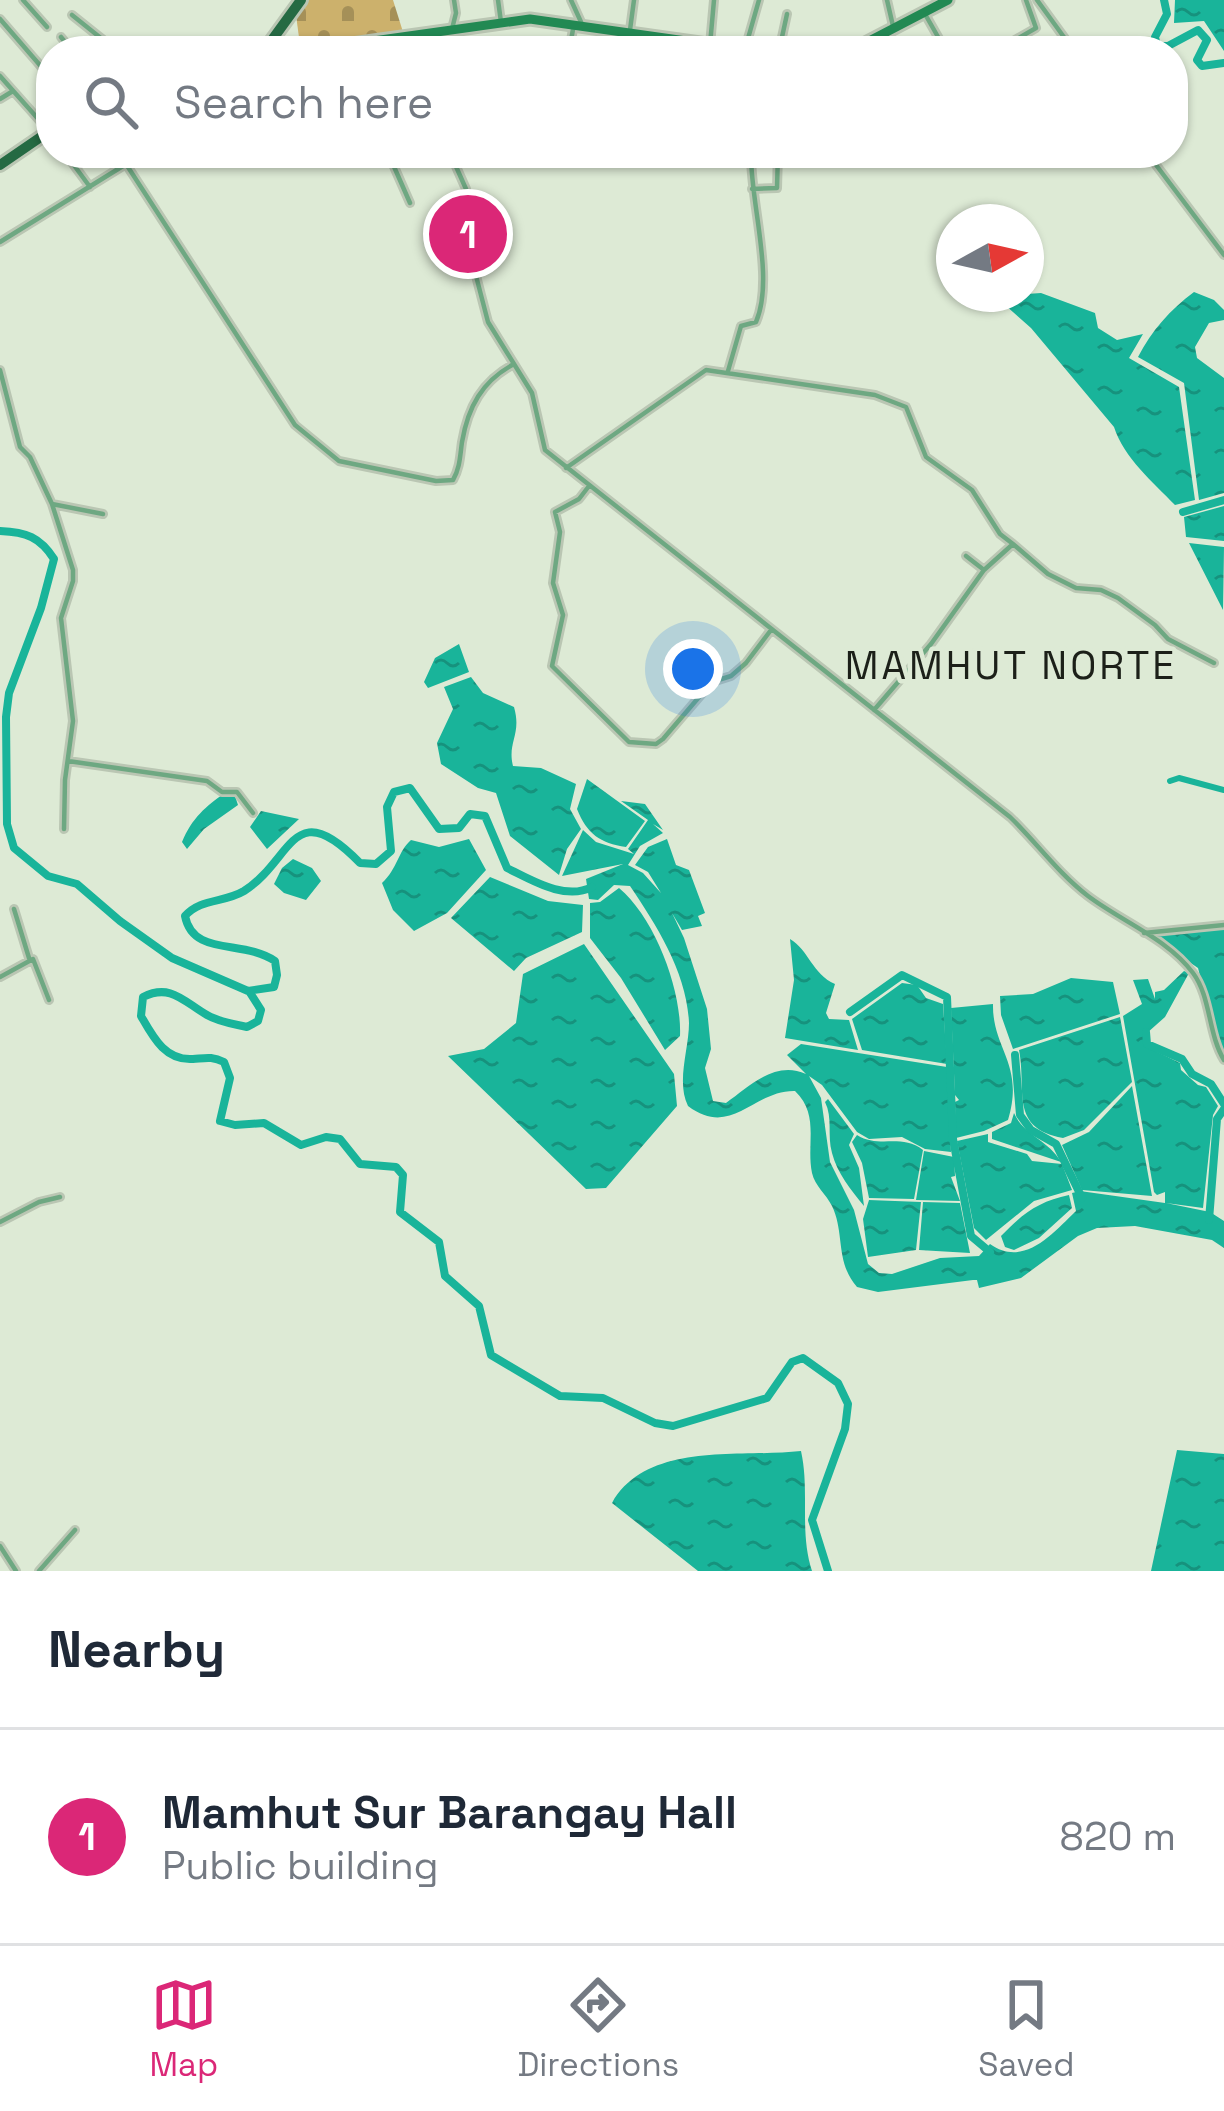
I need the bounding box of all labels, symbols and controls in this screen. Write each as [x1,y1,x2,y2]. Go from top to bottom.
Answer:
search box [36,36,1188,168]
icon: search [78,69,144,135]
text: Search here [174,74,433,131]
pin: 1 [429,189,507,279]
north arrow [936,204,1044,312]
your location [663,639,723,699]
district label: MAMHUT NORTE [845,641,1177,690]
text: Nearby [48,1617,225,1682]
text: Mamhut Sur Barangay Hall [162,1784,737,1841]
text: 1 [78,1812,96,1861]
text: 820 m [1060,1812,1176,1861]
text: Public building [162,1841,439,1890]
tab: Map [150,1972,218,2086]
tab: Directions [517,1972,679,2086]
tab: Saved [978,1972,1074,2086]

